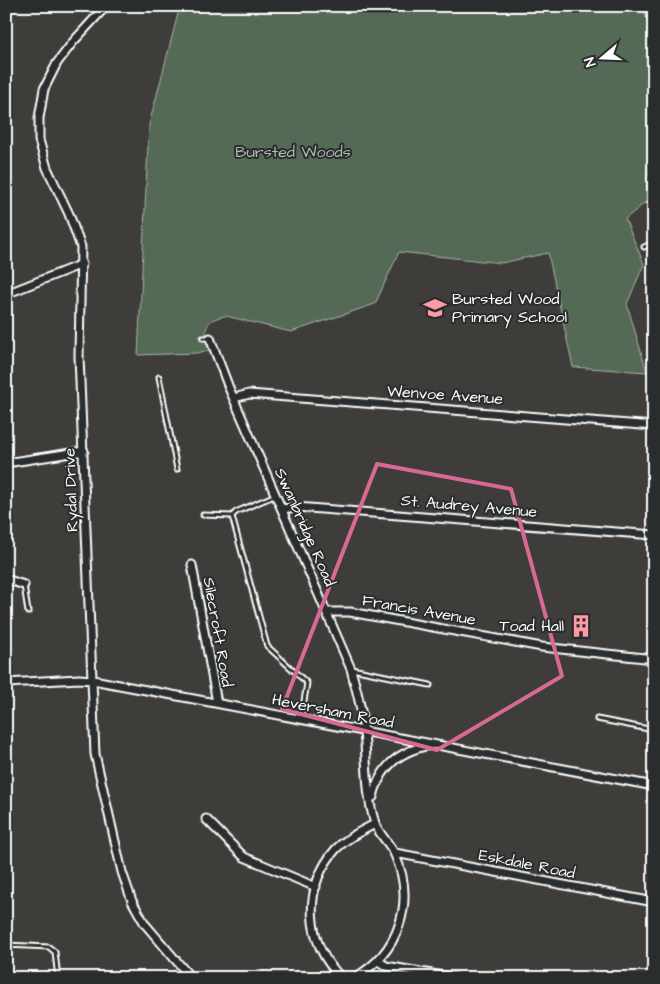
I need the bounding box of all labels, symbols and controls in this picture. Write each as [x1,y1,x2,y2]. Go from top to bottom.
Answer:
north arrow [578,32,628,82]
text: N [580,54,602,69]
park label: Bursted Woods [235,141,351,163]
place label: Bursted Wood Primary School [452,288,567,329]
school or university icon: Bursted Wood Primary School [422,295,448,321]
street label: Wenvoe Avenue [386,380,504,410]
street label: Rydal Drive [59,447,84,532]
street label: Swanbridge Road [268,464,341,590]
street label: St. Audrey Avenue [400,489,538,524]
street label: Silecroft Road [198,575,238,689]
street label: Francis Avenue [360,589,478,631]
building icon: Toad Hall [568,613,594,639]
place label: Toad Hall [499,615,564,637]
street label: Heversham Road [270,688,396,734]
street label: Eskdale Road [477,844,577,884]

